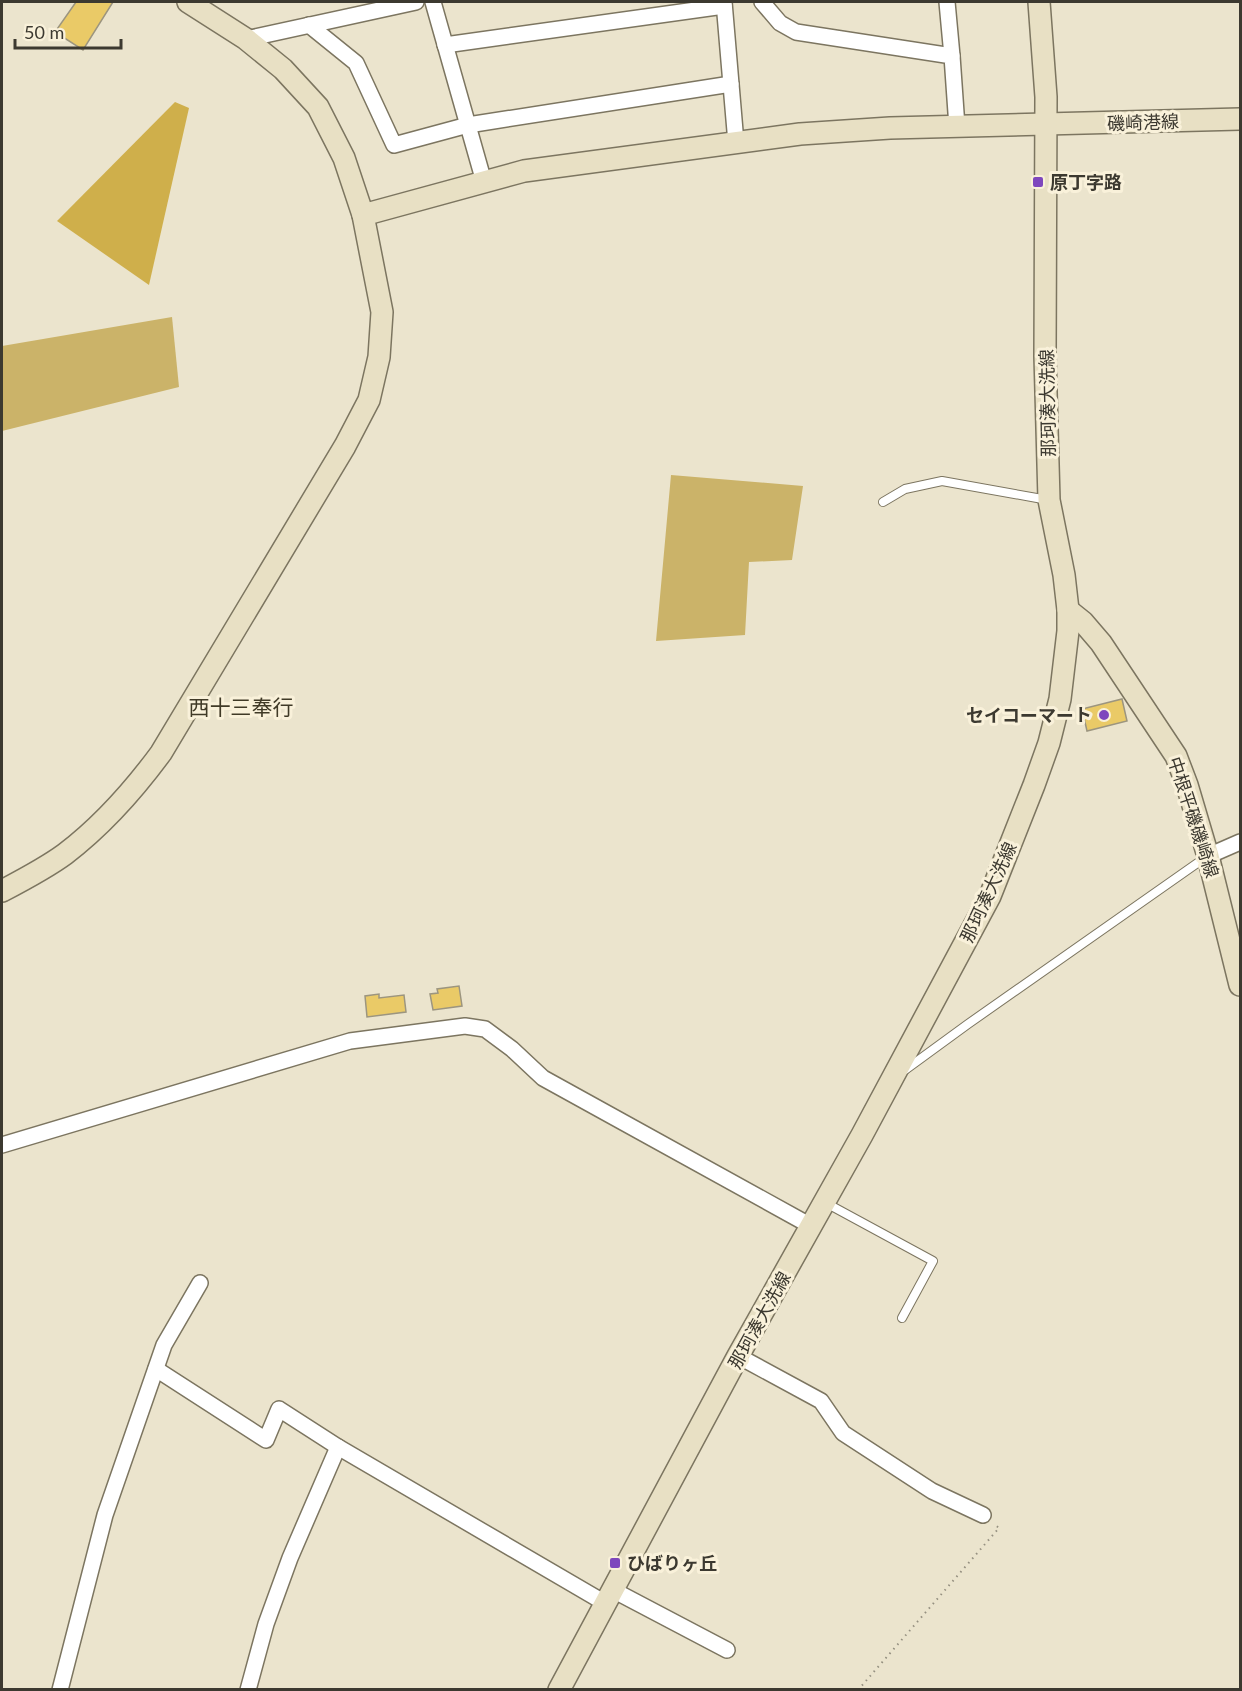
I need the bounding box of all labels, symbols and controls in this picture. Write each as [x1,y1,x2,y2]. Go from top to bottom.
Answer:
scale bar [15,12,122,50]
text: 50 m [24,21,64,43]
street label: 磯崎港線 [1107,110,1179,134]
place label: 原丁字路 [1050,171,1122,193]
marker: 原丁字路 [1031,175,1045,189]
street label: 那珂湊大洗線 [1035,349,1059,457]
district label: 西十三奉行 [189,694,294,719]
place label: セイコーマート [966,704,1092,726]
marker: セイコーマート [1097,708,1111,722]
street label: 中根平磯磯崎線 [1164,754,1224,880]
street label: 那珂湊大洗線 [955,838,1021,946]
street label: 那珂湊大洗線 [723,1267,795,1373]
place label: ひばりヶ丘 [627,1552,717,1574]
marker: ひばりヶ丘 [608,1556,622,1570]

